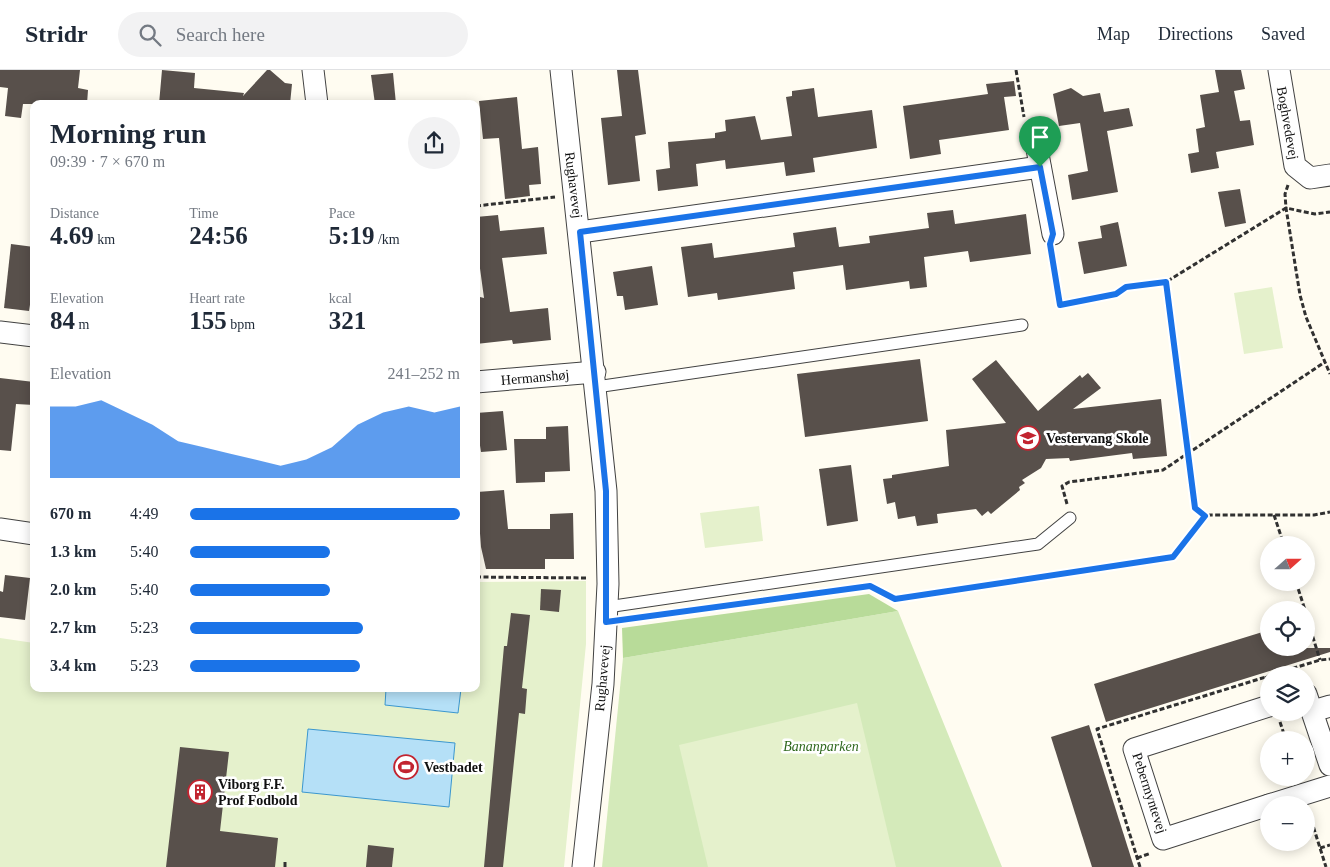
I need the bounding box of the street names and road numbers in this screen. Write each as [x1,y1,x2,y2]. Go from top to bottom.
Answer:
street label: Boghvedevej [1274,85,1301,161]
street label: Rughavevej [562,151,585,219]
street label: Hermanshøj [500,367,570,388]
street label: Rughavevej [592,644,613,712]
street label: Pebermyntevej [1129,751,1170,835]

